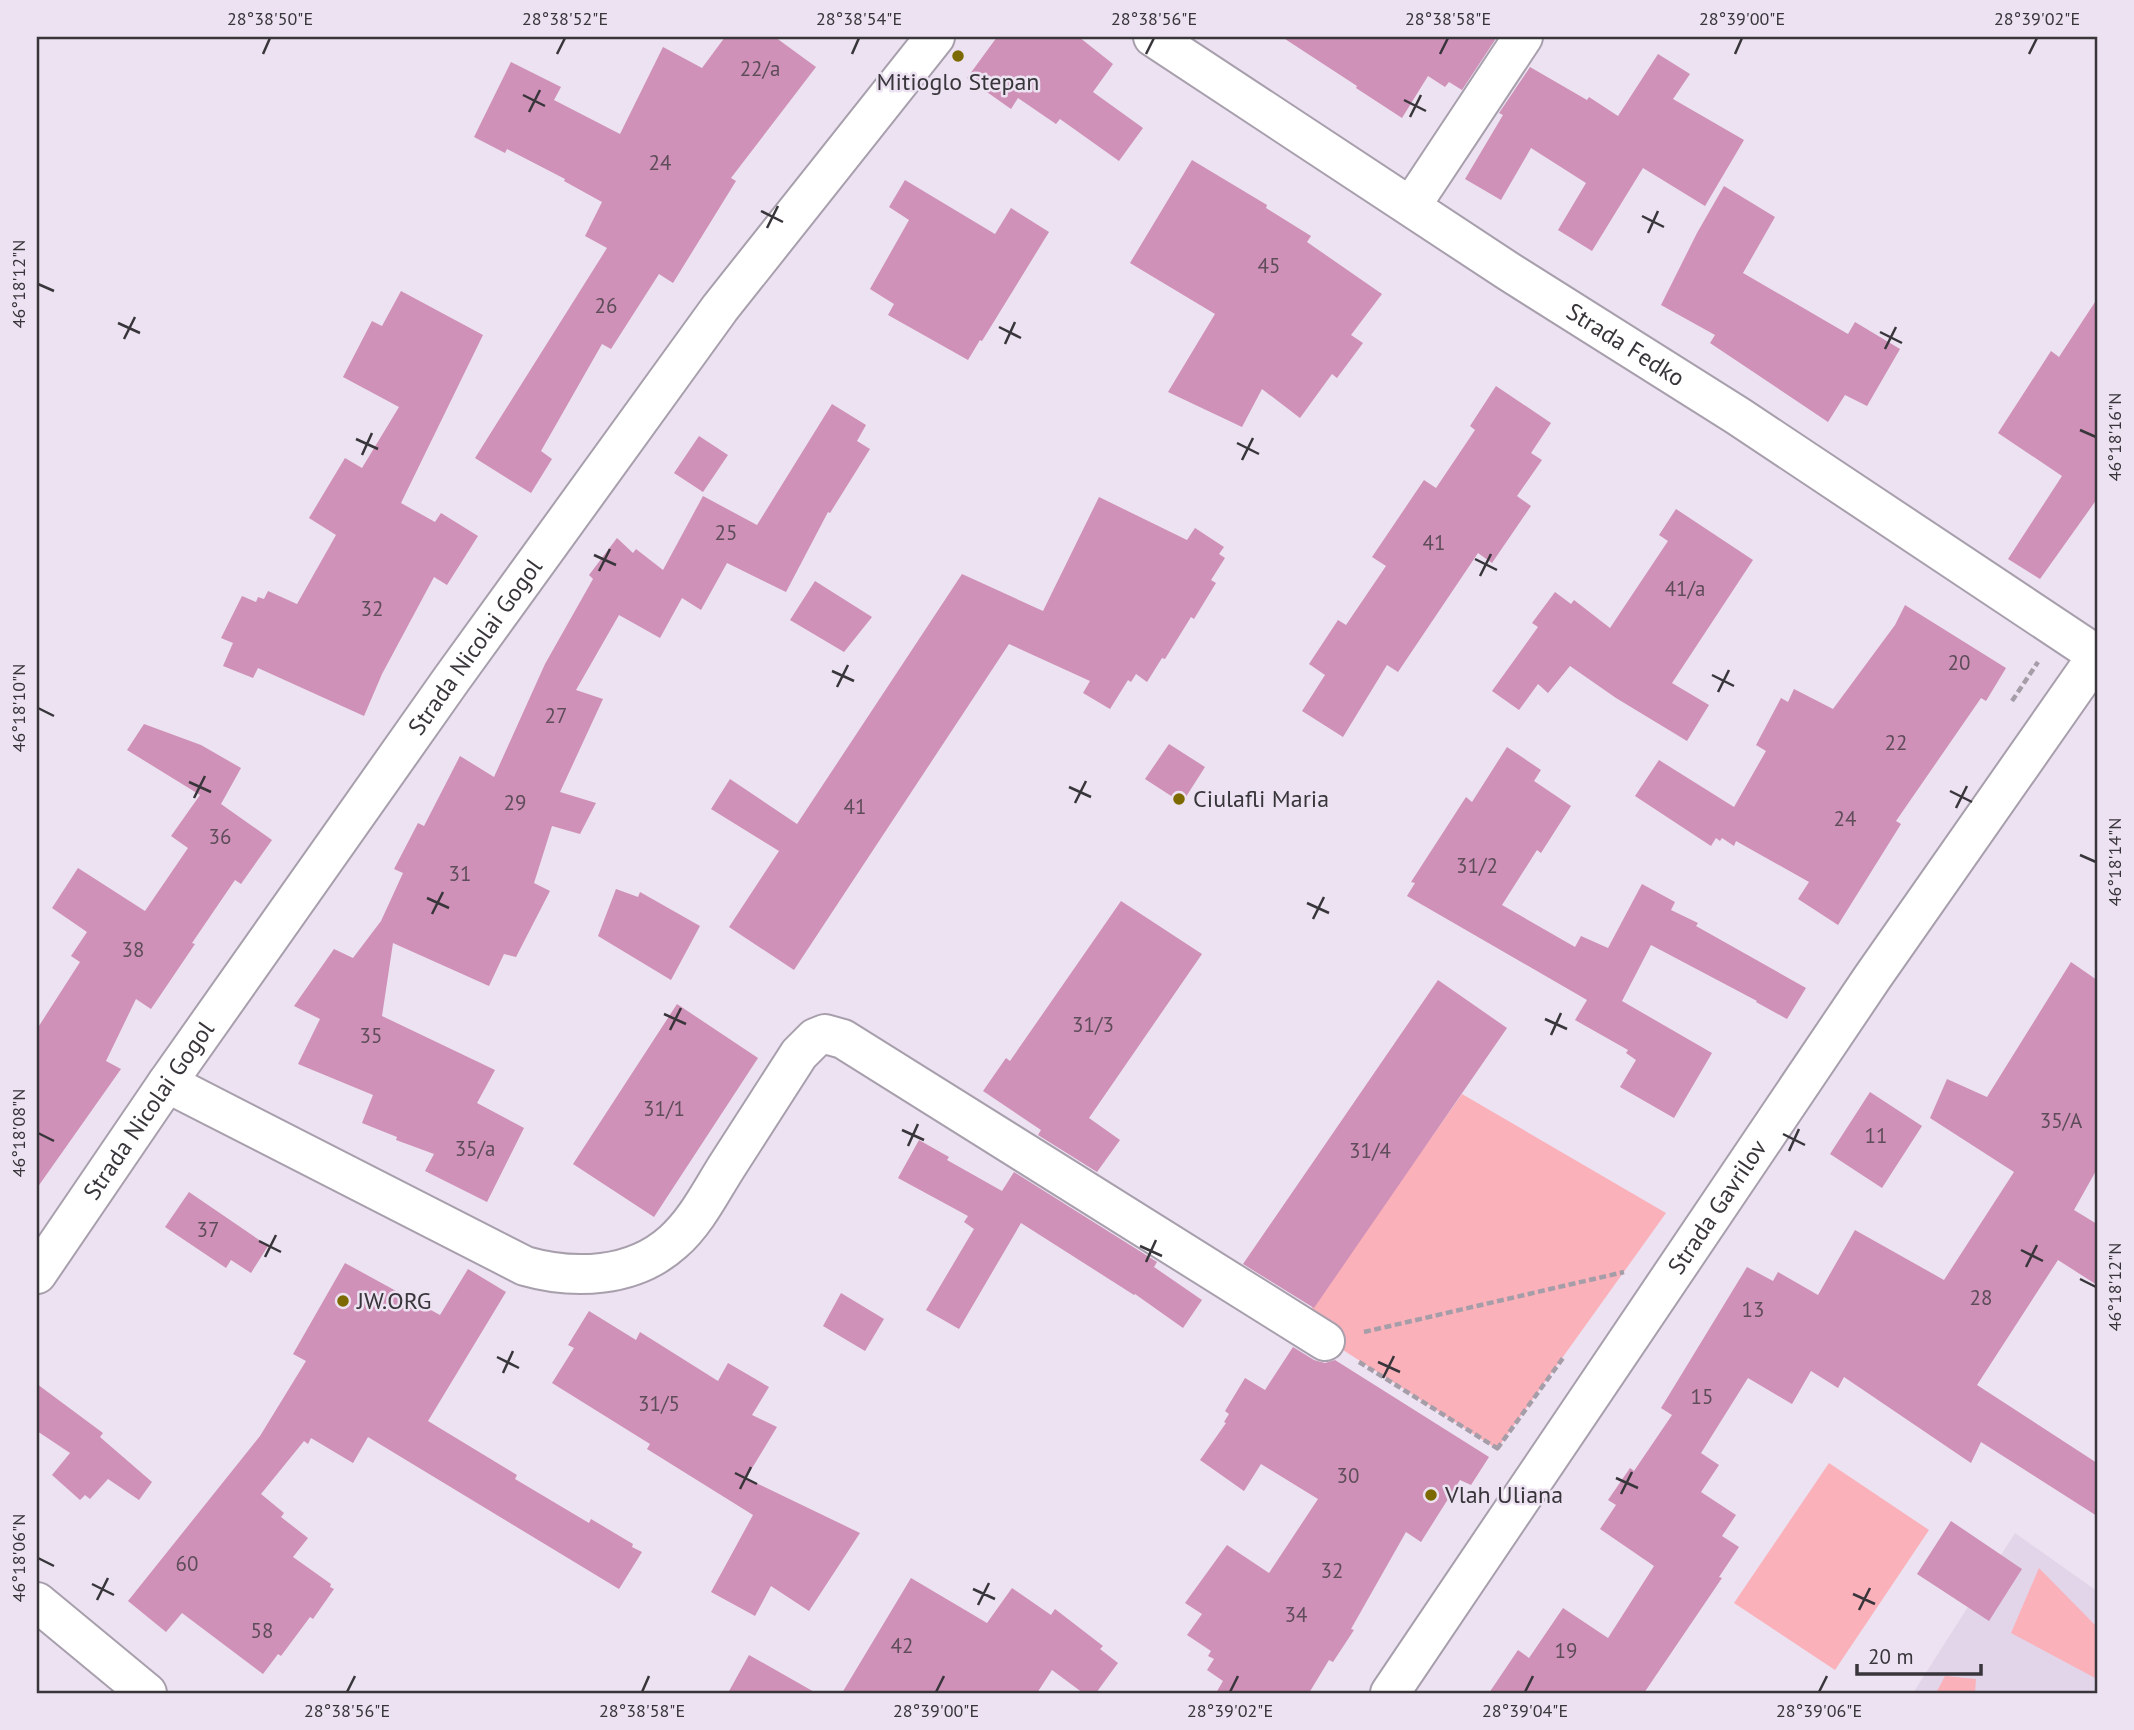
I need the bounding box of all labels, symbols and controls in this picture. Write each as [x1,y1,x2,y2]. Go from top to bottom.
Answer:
text: 28°38'50"E [227,7,313,30]
text: 28°38'52"E [522,7,608,30]
text: 28°38'54"E [816,7,902,30]
text: 28°38'56"E [1111,7,1197,30]
text: 28°38'58"E [1405,7,1491,30]
text: 28°39'00"E [1699,7,1785,30]
text: 28°39'02"E [1994,7,2080,30]
marker: Mitioglo Stepan [950,48,966,64]
house number: 22/a [740,55,780,82]
place label: Mitioglo Stepan [877,66,1039,97]
house number: 24 [649,149,671,176]
text: 46°18'12"N [7,240,30,328]
house number: 45 [1258,252,1280,279]
house number: 26 [595,292,617,319]
street label: Strada Fedko [1561,296,1691,393]
text: 46°18'16"N [2103,393,2126,481]
house number: 25 [715,519,737,546]
house number: 41 [1423,529,1445,556]
street label: Strada Nicolai Gogol [401,552,549,741]
house number: 41/a [1665,575,1705,602]
house number: 32 [361,595,383,622]
house number: 20 [1948,649,1970,676]
text: 46°18'10"N [7,664,30,752]
house number: 27 [545,702,567,729]
house number: 22 [1885,729,1907,756]
place label: Ciulafli Maria [1193,783,1329,814]
house number: 29 [504,789,526,816]
marker: Ciulafli Maria [1171,791,1187,807]
house number: 41 [844,793,866,820]
house number: 24 [1834,805,1856,832]
text: 46°18'14"N [2103,818,2126,906]
house number: 36 [209,823,231,850]
house number: 31/2 [1456,852,1498,879]
house number: 31 [449,860,471,887]
house number: 38 [122,936,144,963]
house number: 31/3 [1072,1011,1114,1038]
street label: Strada Nicolai Gogol [76,1015,221,1206]
house number: 35 [360,1022,382,1049]
text: 46°18'08"N [7,1089,30,1177]
house number: 31/1 [643,1095,685,1122]
house number: 35/A [2040,1107,2083,1134]
house number: 11 [1865,1122,1887,1149]
street label: Strada Gavrilov [1661,1133,1774,1280]
house number: 35/a [455,1135,495,1162]
house number: 31/4 [1349,1137,1391,1164]
house number: 37 [197,1216,219,1243]
text: 46°18'12"N [2103,1243,2126,1331]
house number: 28 [1970,1284,1992,1311]
place label: JW.ORG [356,1285,432,1316]
marker: JW.ORG [335,1293,351,1309]
house number: 13 [1742,1296,1764,1323]
house number: 15 [1691,1383,1713,1410]
house number: 31/5 [638,1390,680,1417]
house number: 30 [1337,1462,1359,1489]
place label: Vlah Uliana [1444,1479,1563,1510]
marker: Vlah Uliana [1423,1487,1439,1503]
text: 46°18'06"N [7,1514,30,1602]
house number: 60 [176,1550,198,1577]
house number: 32 [1321,1557,1343,1584]
house number: 34 [1285,1601,1307,1628]
house number: 58 [251,1617,273,1644]
house number: 42 [891,1632,913,1659]
scale bar [1857,1632,1982,1676]
house number: 19 [1555,1637,1577,1664]
text: 20 m [1868,1643,1914,1670]
text: 28°38'56"E [304,1699,390,1722]
text: 28°38'58"E [599,1699,685,1722]
text: 28°39'00"E [893,1699,979,1722]
text: 28°39'02"E [1187,1699,1273,1722]
text: 28°39'04"E [1482,1699,1568,1722]
text: 28°39'06"E [1776,1699,1862,1722]

